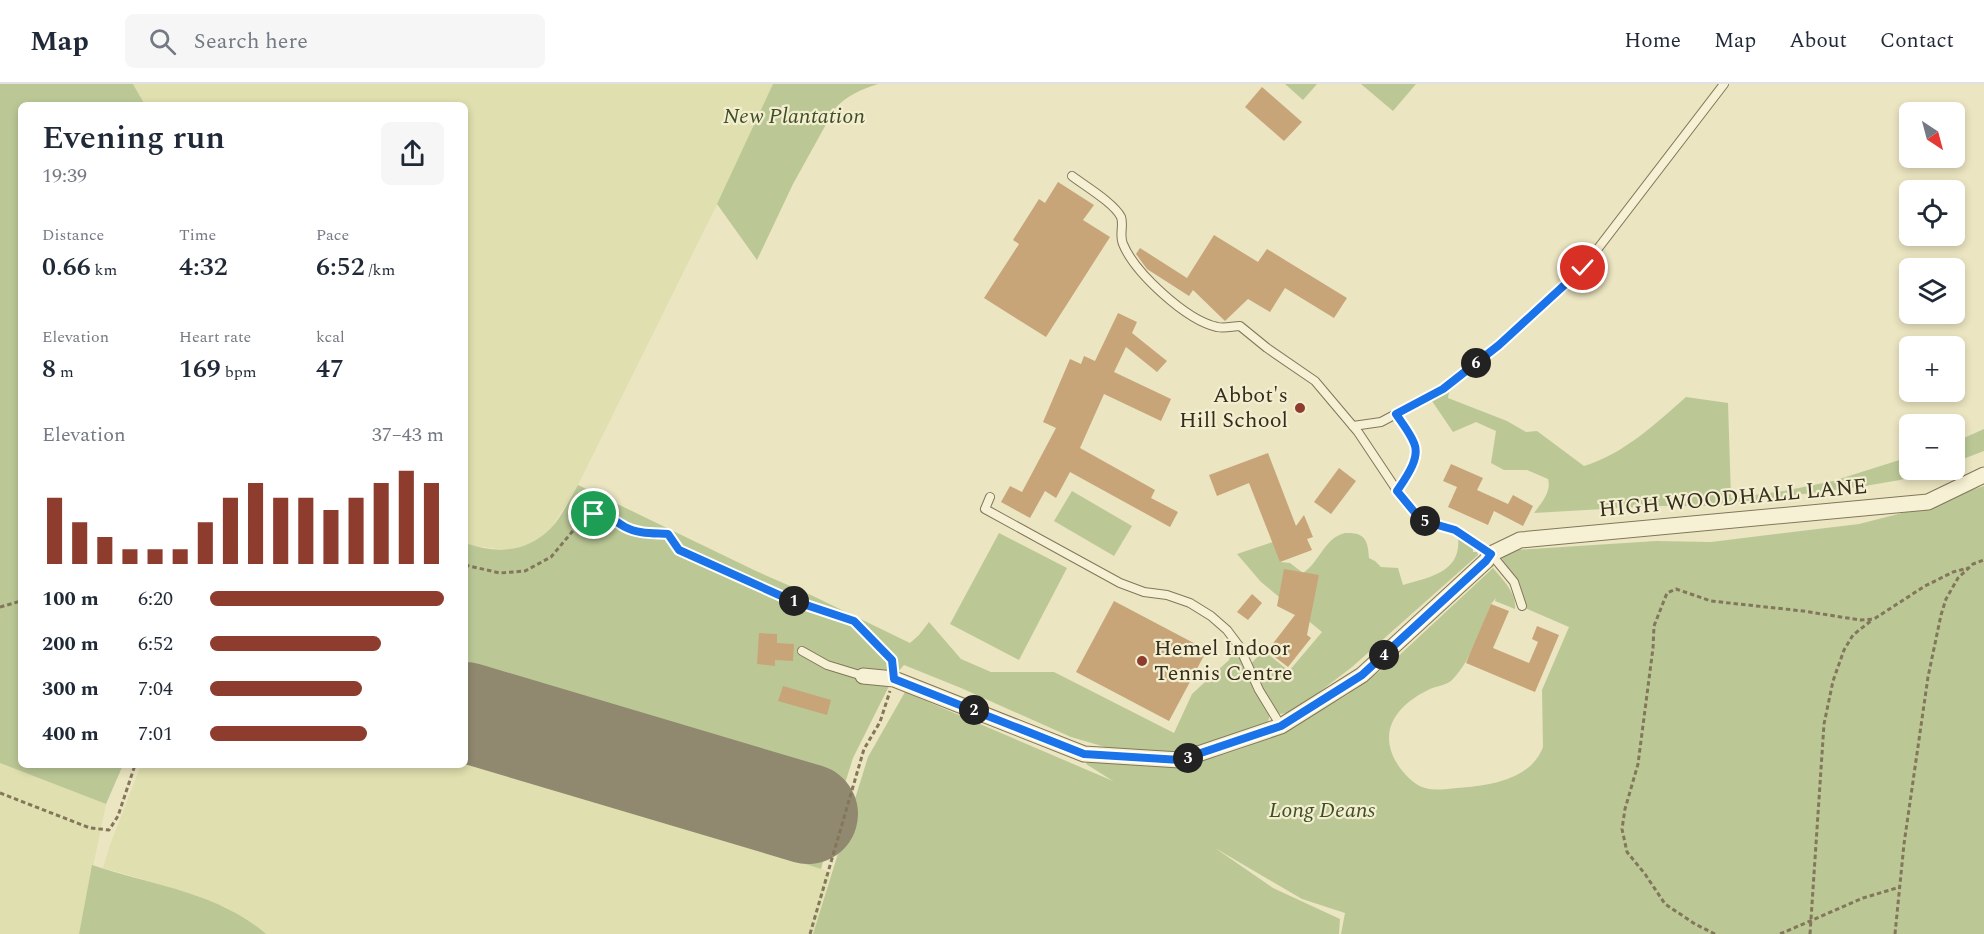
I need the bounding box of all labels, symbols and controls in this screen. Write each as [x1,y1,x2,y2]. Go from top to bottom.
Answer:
search box [125,14,545,68]
text: Map [30,20,89,63]
icon: search [146,25,179,58]
text: Search here [194,25,308,58]
text: Home [1624,25,1681,57]
text: Map [1714,25,1756,57]
text: About [1789,25,1847,57]
text: Contact [1880,25,1954,57]
park label: New Plantation [723,100,865,133]
north arrow [1899,102,1965,168]
map controls [1899,102,1965,480]
text: Evening run [42,113,225,163]
button: share [381,122,444,185]
text: 19:39 [42,161,87,191]
button: locate [1899,180,1965,246]
text: Distance [42,223,104,247]
text: Time [179,223,216,247]
text: Pace [316,223,349,247]
pin [1557,242,1608,293]
text: 0.66 [42,247,91,287]
text: 4:32 [179,247,228,287]
text: 6:52 [316,247,365,287]
icon: check [1566,251,1599,284]
text: km [91,258,117,282]
text: /km [365,258,395,282]
button: layers [1899,258,1965,324]
text: Elevation [42,325,109,349]
text: Heart rate [179,325,251,349]
text: kcal [316,325,345,349]
button: + [1899,336,1965,402]
pin: 6 [1461,348,1491,378]
text: 8 [42,349,56,389]
text: 169 [179,349,221,389]
text: 47 [316,349,344,389]
text: 6 [1472,351,1480,375]
text: m [56,360,74,384]
text: bpm [221,360,257,384]
place label: Abbot's Hill School [1179,379,1288,437]
marker: Abbot's Hill School [1293,401,1307,415]
button: − [1899,414,1965,480]
text: Elevation [42,420,126,450]
text: 37–43 m [372,420,444,450]
street label: HIGH WOODHALL LANE [1597,470,1869,526]
pin [568,488,619,539]
icon: arrive [577,497,610,530]
pin: 5 [1410,506,1440,536]
text: 5 [1421,509,1429,533]
text: 100 m [42,584,99,614]
text: 6:20 [138,584,173,614]
pin: 1 [779,586,809,616]
text: 1 [790,589,798,613]
text: 200 m [42,629,99,659]
text: 6:52 [138,629,173,659]
place label: Hemel Indoor Tennis Centre [1154,632,1293,690]
pin: 4 [1369,640,1399,670]
text: 4 [1380,643,1388,667]
marker: Hemel Indoor Tennis Centre [1135,654,1149,668]
text: 300 m [42,674,99,704]
text: 7:04 [138,674,173,704]
pin: 2 [959,695,989,725]
text: 2 [970,698,978,722]
text: 400 m [42,719,99,749]
text: 7:01 [138,719,173,749]
pin: 3 [1173,743,1203,773]
text: 3 [1184,746,1192,770]
park label: Long Deans [1269,794,1376,827]

